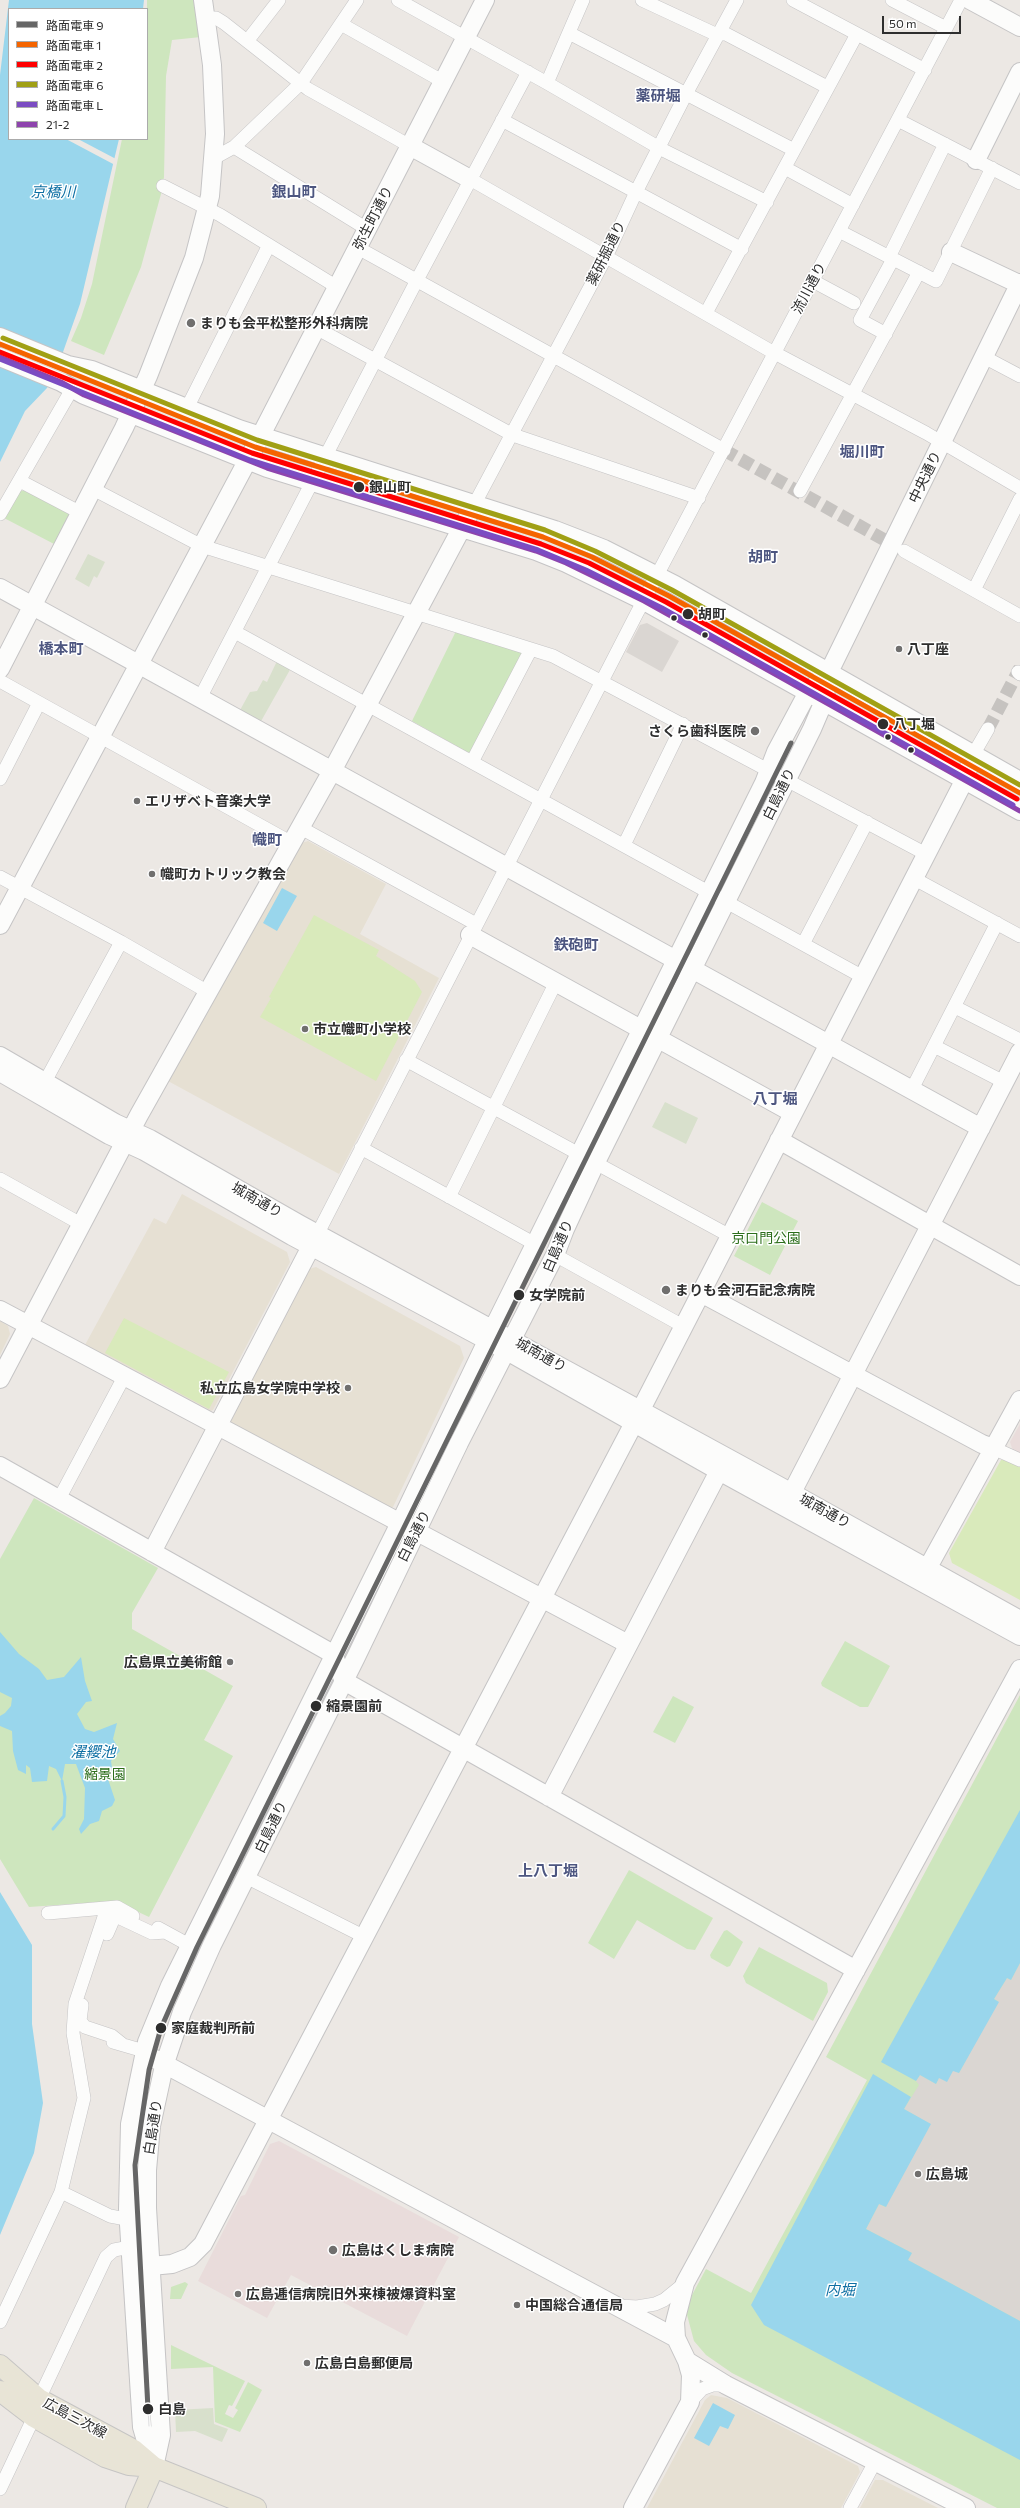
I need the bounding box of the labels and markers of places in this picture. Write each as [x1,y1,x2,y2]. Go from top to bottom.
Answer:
place label: まりも会平松整形外科病院 [200,315,368,331]
marker: まりも会平松整形外科病院 [185,317,197,329]
place label: 銀山町 [369,479,411,495]
marker: 銀山町 [352,480,366,494]
place label: 胡町 [698,606,726,622]
marker: 胡町 [681,607,695,621]
unlabelled marker [669,613,679,623]
unlabelled marker [700,630,710,640]
place label: 八丁座 [907,641,949,657]
marker: 八丁座 [894,644,904,654]
place label: 八丁堀 [893,716,935,732]
marker: 八丁堀 [876,717,890,731]
place label: さくら歯科医院 [648,723,746,739]
marker: さくら歯科医院 [749,725,761,737]
unlabelled marker [883,732,893,742]
unlabelled marker [906,745,916,755]
place label: エリザベト音楽大学 [145,793,271,809]
marker: エリザベト音楽大学 [132,796,142,806]
place label: 幟町カトリック教会 [160,866,286,882]
marker: 幟町カトリック教会 [147,869,157,879]
place label: 市立幟町小学校 [313,1021,411,1037]
marker: 市立幟町小学校 [300,1024,310,1034]
place label: まりも会河石記念病院 [675,1282,815,1298]
marker: まりも会河石記念病院 [660,1284,672,1296]
place label: 女学院前 [529,1287,585,1303]
marker: 女学院前 [512,1288,526,1302]
place label: 私立広島女学院中学校 [200,1380,340,1396]
marker: 私立広島女学院中学校 [343,1383,353,1393]
place label: 広島県立美術館 [124,1654,222,1670]
marker: 広島県立美術館 [225,1657,235,1667]
place label: 縮景園前 [326,1698,382,1714]
marker: 縮景園前 [309,1699,323,1713]
place label: 家庭裁判所前 [171,2020,255,2036]
marker: 家庭裁判所前 [154,2021,168,2035]
place label: 広島城 [926,2166,968,2182]
marker: 広島城 [913,2169,923,2179]
place label: 広島はくしま病院 [342,2242,454,2258]
marker: 広島はくしま病院 [327,2244,339,2256]
place label: 広島逓信病院旧外来棟被爆資料室 [246,2286,456,2302]
marker: 広島逓信病院旧外来棟被爆資料室 [233,2289,243,2299]
place label: 中国総合通信局 [525,2297,623,2313]
marker: 中国総合通信局 [512,2300,522,2310]
place label: 広島白島郵便局 [315,2355,413,2371]
marker: 広島白島郵便局 [302,2358,312,2368]
place label: 白島 [158,2401,186,2417]
marker: 白島 [141,2402,155,2416]

